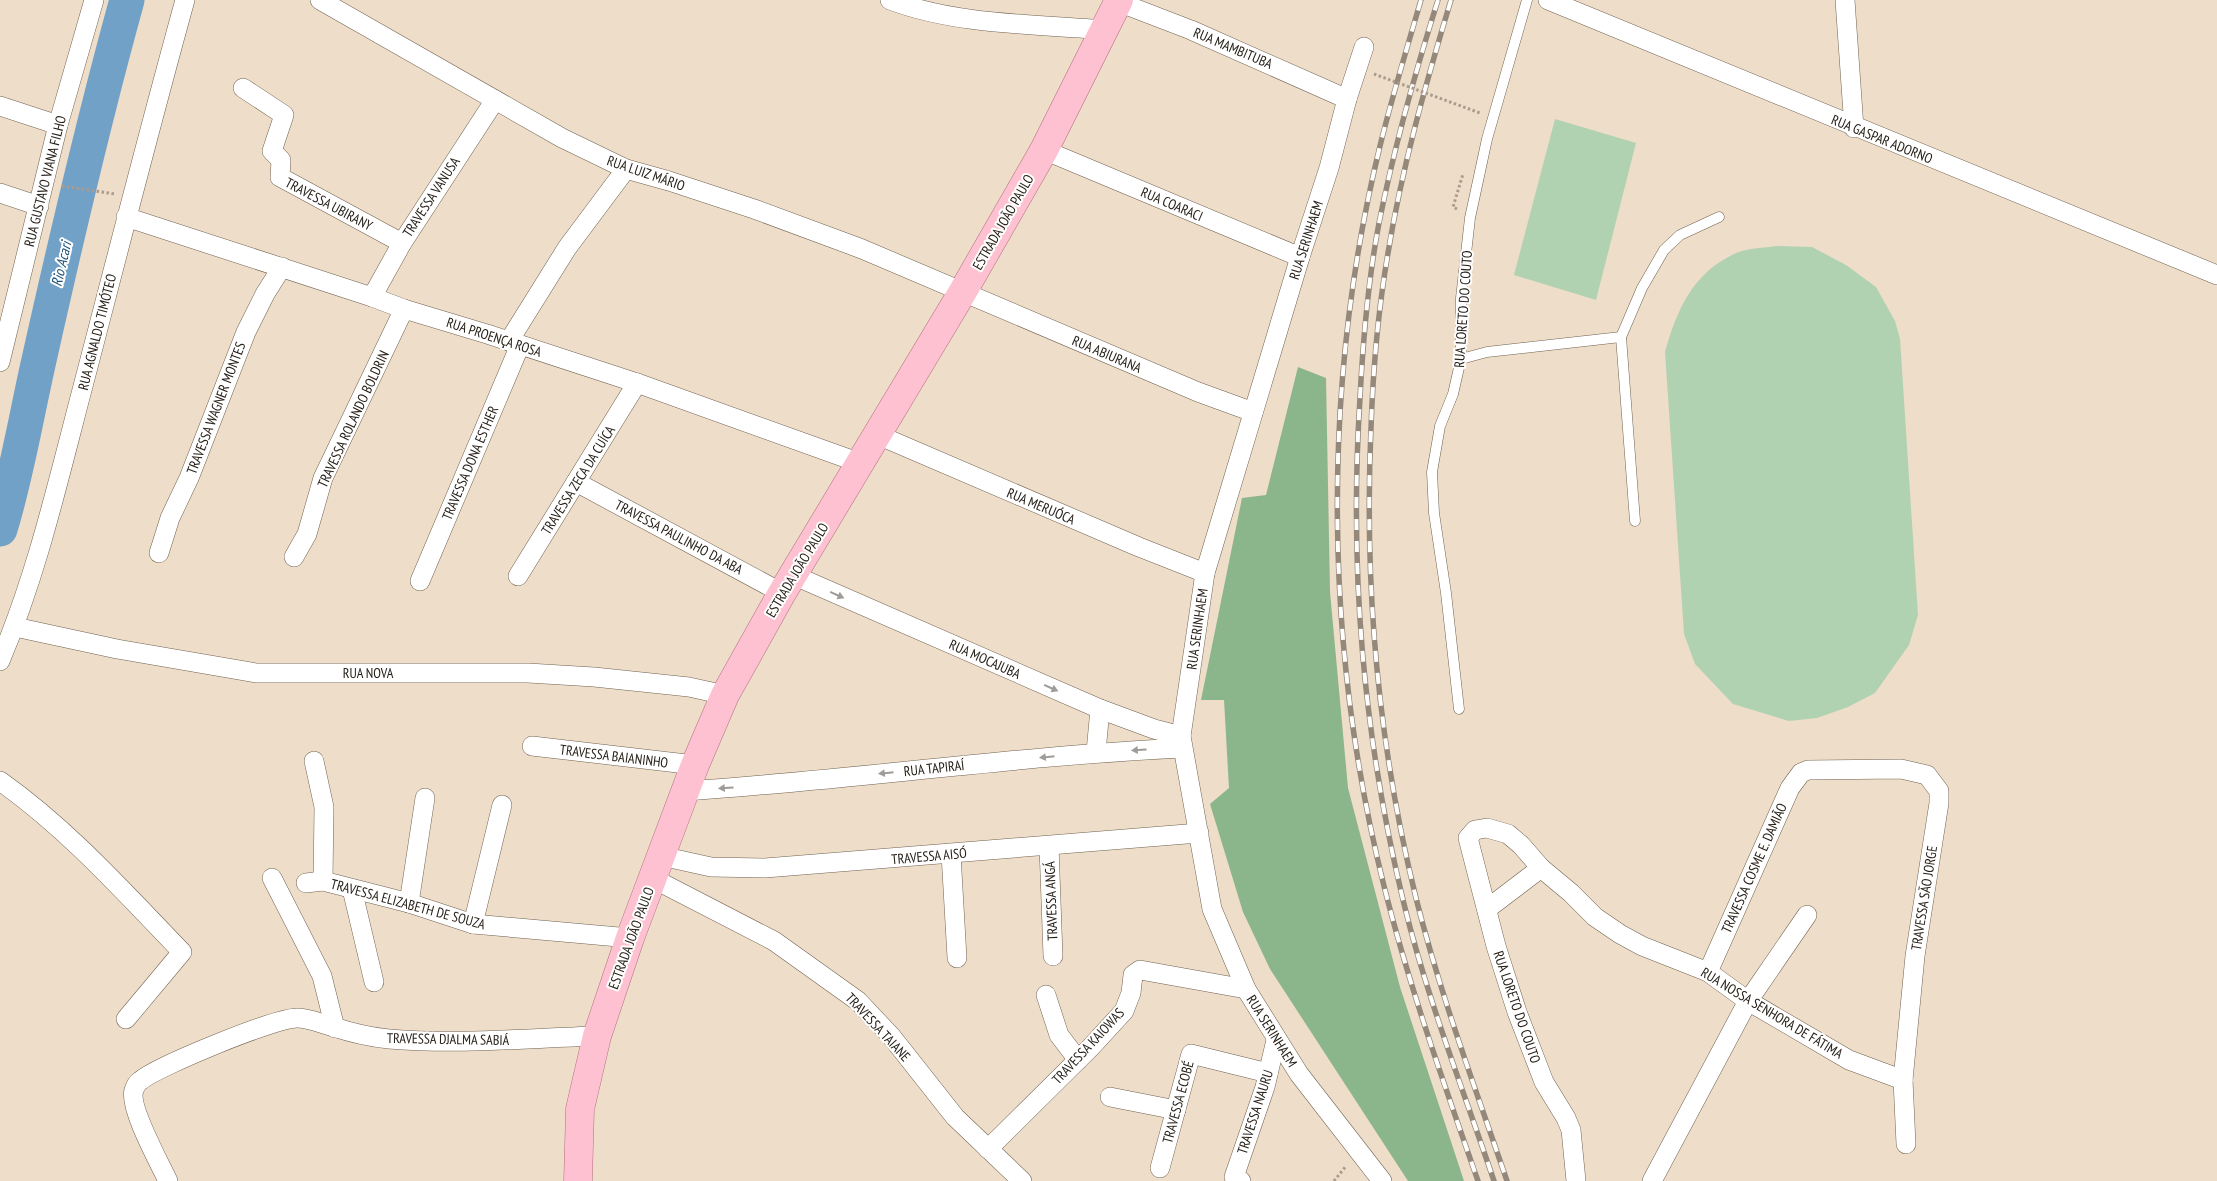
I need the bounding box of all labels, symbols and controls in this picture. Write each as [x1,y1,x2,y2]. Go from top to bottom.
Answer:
street label: RUA MAMBITUBA [1191,23,1276,73]
street label: RUA GASPAR ADORNO [1829,110,1936,168]
street label: RUA GUSTAVO VIANA FILHO [20,113,70,248]
street label: RUA LUIZ MÁRIO [605,151,688,195]
street label: TRAVESSA VANUSA [398,153,464,240]
street label: ESTRADA JOÃO PAULO [968,171,1038,273]
street label: TRAVESSA UBIRANY [282,173,376,235]
street label: RUA COARACI [1138,183,1206,225]
street label: RUA SERINHAEM [1285,198,1327,282]
water label: Rio Acari [47,238,76,288]
street label: RUA LORETO DO COUTO [1450,249,1476,368]
street label: RUA AGNALDO TIMÓTEO [74,272,120,392]
street label: RUA PROENÇA ROSA [444,313,544,361]
street label: RUA ABIURANA [1070,331,1145,377]
street label: TRAVESSA WAGNER MONTES [183,339,249,477]
street label: TRAVESSA ROLANDO BOLDRIN [313,348,393,490]
street label: TRAVESSA DONA ESTHER [438,403,502,523]
street label: TRAVESSA ZECA DA CUÍCA [537,422,619,538]
street label: RUA MERUÓCA [1004,484,1078,529]
street label: TRAVESSA PAULINHO DA ABA [612,496,746,579]
street label: ESTRADA JOÃO PAULO [762,519,833,621]
street label: RUA SERINHAEM [1182,587,1212,671]
one-way arrow [830,591,844,599]
street label: RUA MOCAJUBA [946,635,1024,683]
street label: RUA NOVA [343,664,394,682]
one-way arrow [1044,684,1058,692]
street label: TRAVESSA BAIANINHO [559,740,669,772]
one-way arrow [1131,746,1147,754]
one-way arrow [1039,753,1055,761]
street label: RUA TAPIRAÍ [903,756,966,780]
one-way arrow [877,769,893,777]
one-way arrow [718,784,734,792]
street label: TRAVESSA COSME E. DAMIÃO [1717,800,1791,936]
street label: TRAVESSA AISÓ [891,844,968,868]
street label: TRAVESSA SĀO JORGE [1907,844,1941,952]
street label: TRAVESSA ANGÁ [1041,861,1061,941]
street label: TRAVESSA ELIZABETH DE SOUZA [329,875,488,933]
street label: ESTRADA JOÃO PAULO [604,884,658,992]
street label: RUA LORETO DO COUTO [1489,949,1545,1066]
street label: RUA NOSSA SENHORA DE FÁTIMA [1698,963,1847,1063]
street label: TRAVESSA TAIANE [842,989,914,1065]
street label: RUA SERINHAEM [1243,992,1301,1070]
street label: TRAVESSA KAIOWAS [1048,1004,1128,1088]
street label: TRAVESSA DJALMA SABIÁ [387,1029,510,1049]
street label: TRAVESSA ECOBÉ [1158,1059,1198,1145]
street label: TRAVESSA NAURU [1233,1067,1277,1157]

